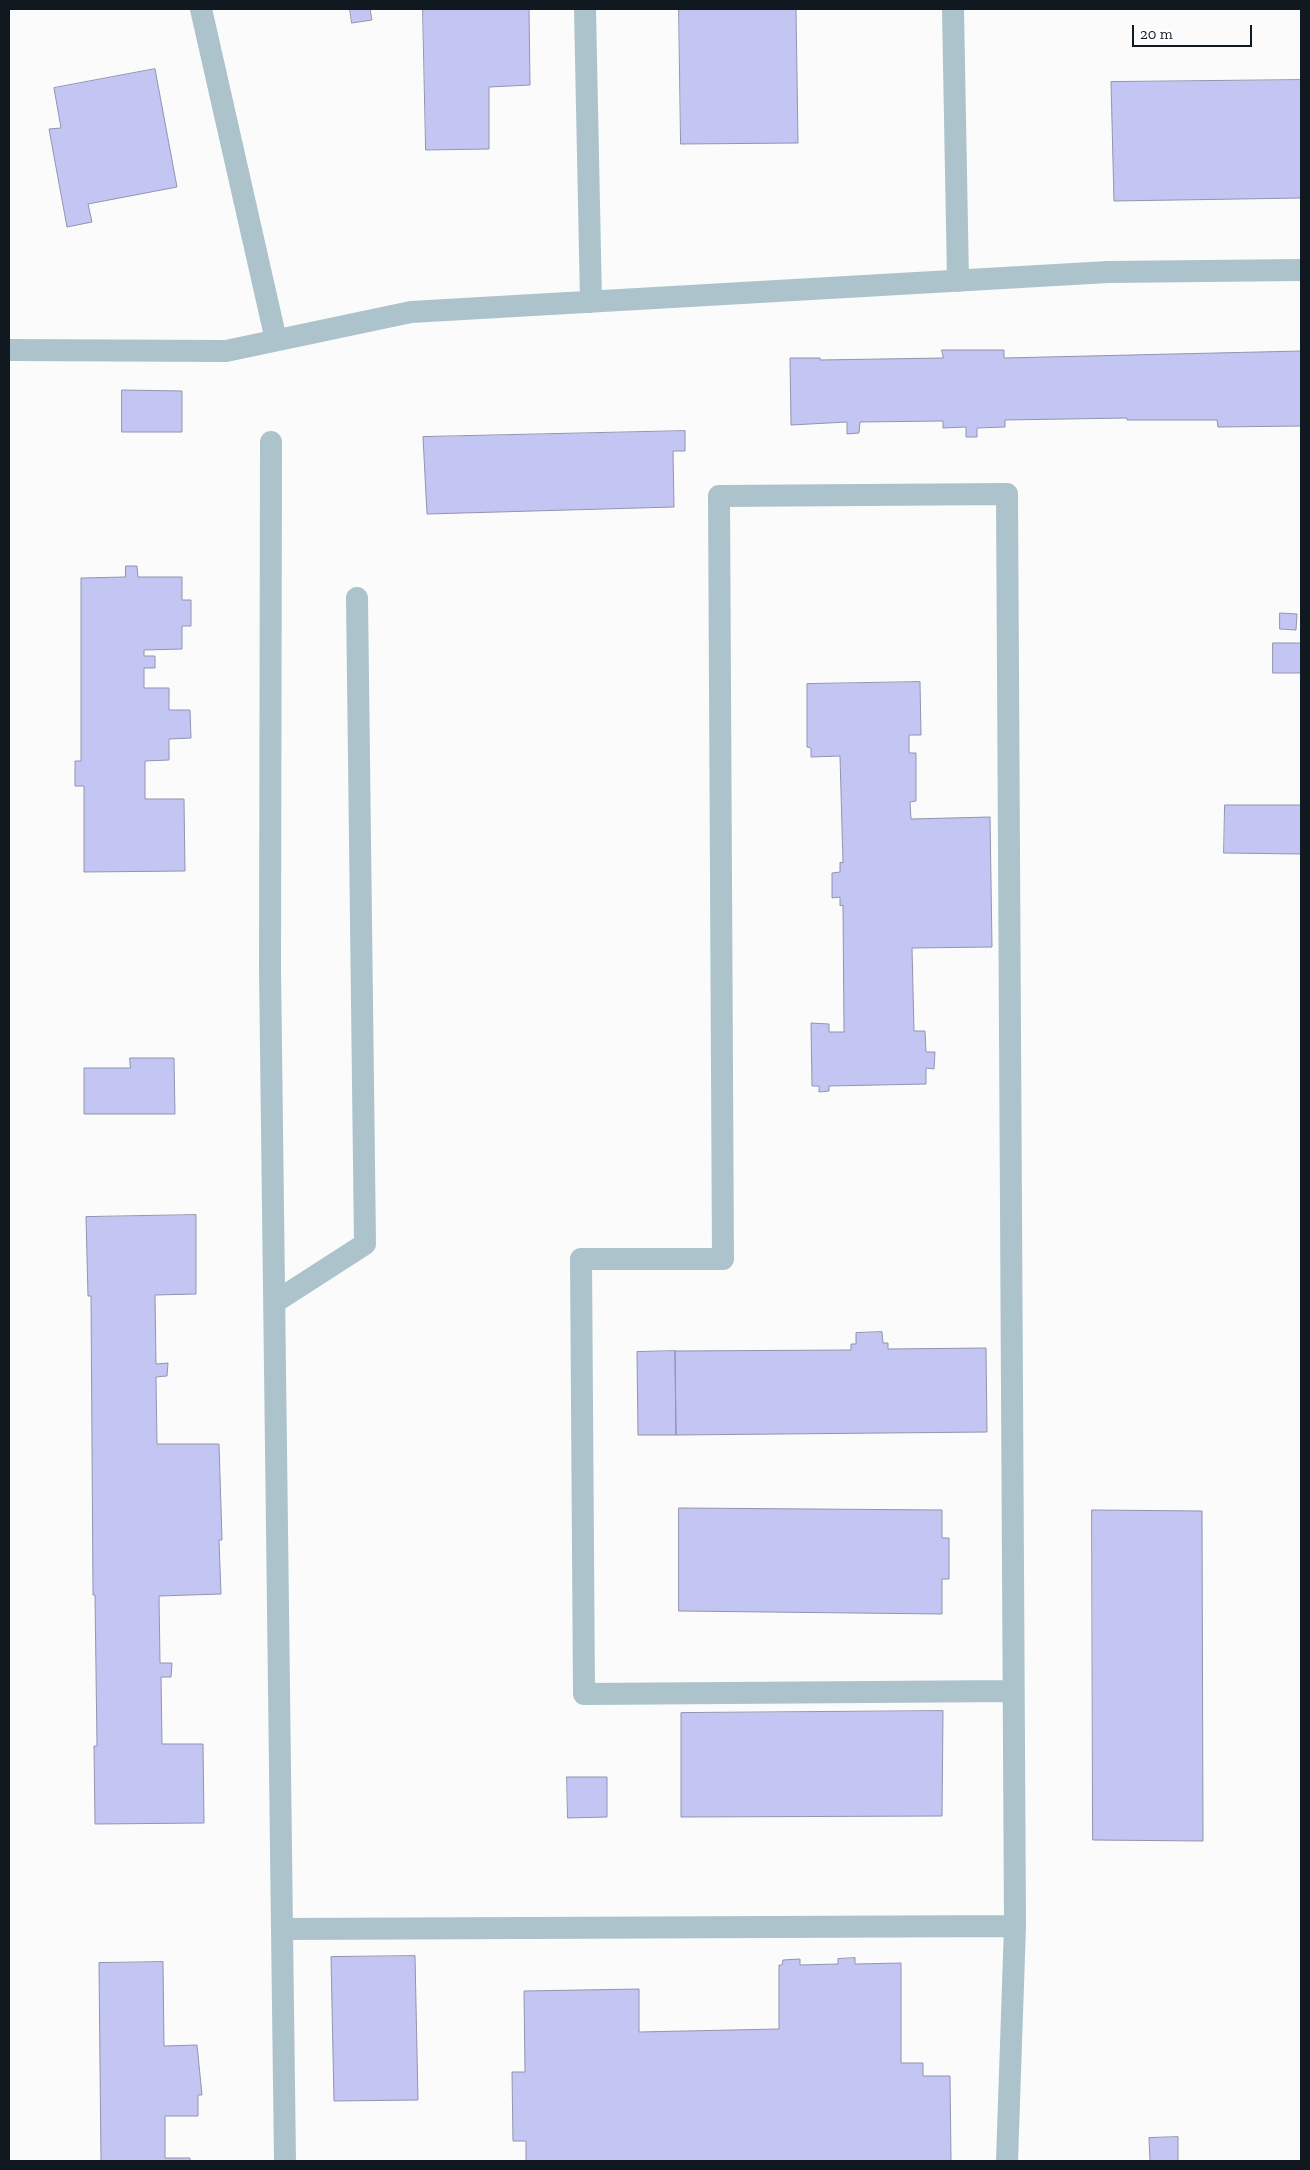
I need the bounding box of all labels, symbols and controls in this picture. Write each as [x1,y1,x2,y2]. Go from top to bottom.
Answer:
scale bar [1135,15,1255,47]
text: 20 m [1140,25,1173,43]

